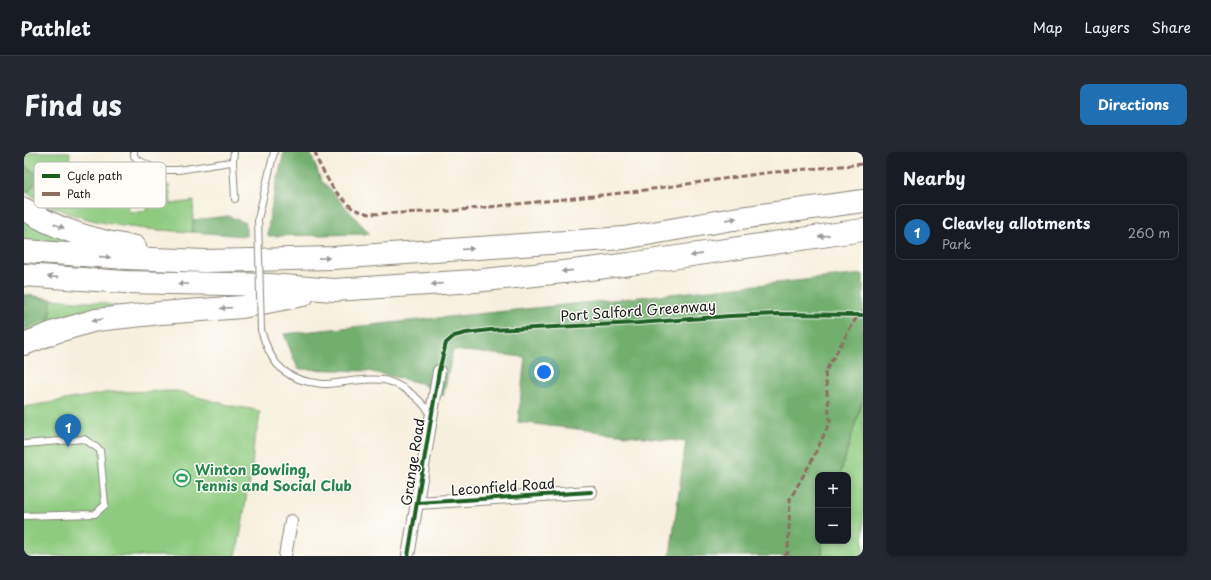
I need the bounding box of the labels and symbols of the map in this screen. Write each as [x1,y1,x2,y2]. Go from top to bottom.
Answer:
legend [34,162,166,208]
text: Cycle path [67,167,122,184]
text: Path [67,185,91,202]
one-way arrow [725,216,738,222]
one-way arrow [53,224,65,230]
one-way arrow [818,233,830,239]
one-way arrow [462,245,474,252]
one-way arrow [690,252,702,258]
one-way arrow [99,253,111,260]
one-way arrow [318,255,331,261]
one-way arrow [561,268,573,275]
one-way arrow [47,274,59,281]
one-way arrow [177,280,189,287]
one-way arrow [431,280,443,287]
street label: Port Salford Greenway [560,295,716,326]
one-way arrow [220,305,232,312]
one-way arrow [91,317,103,323]
your location [534,362,554,382]
pin: 1 [55,414,81,447]
street label: Grange Road [395,417,430,507]
place label: Winton Bowling, Tennis and Social Club [195,459,352,496]
sports icon: Winton Bowling, Tennis and Social Club [172,468,192,488]
street label: Leconfield Road [450,472,556,501]

